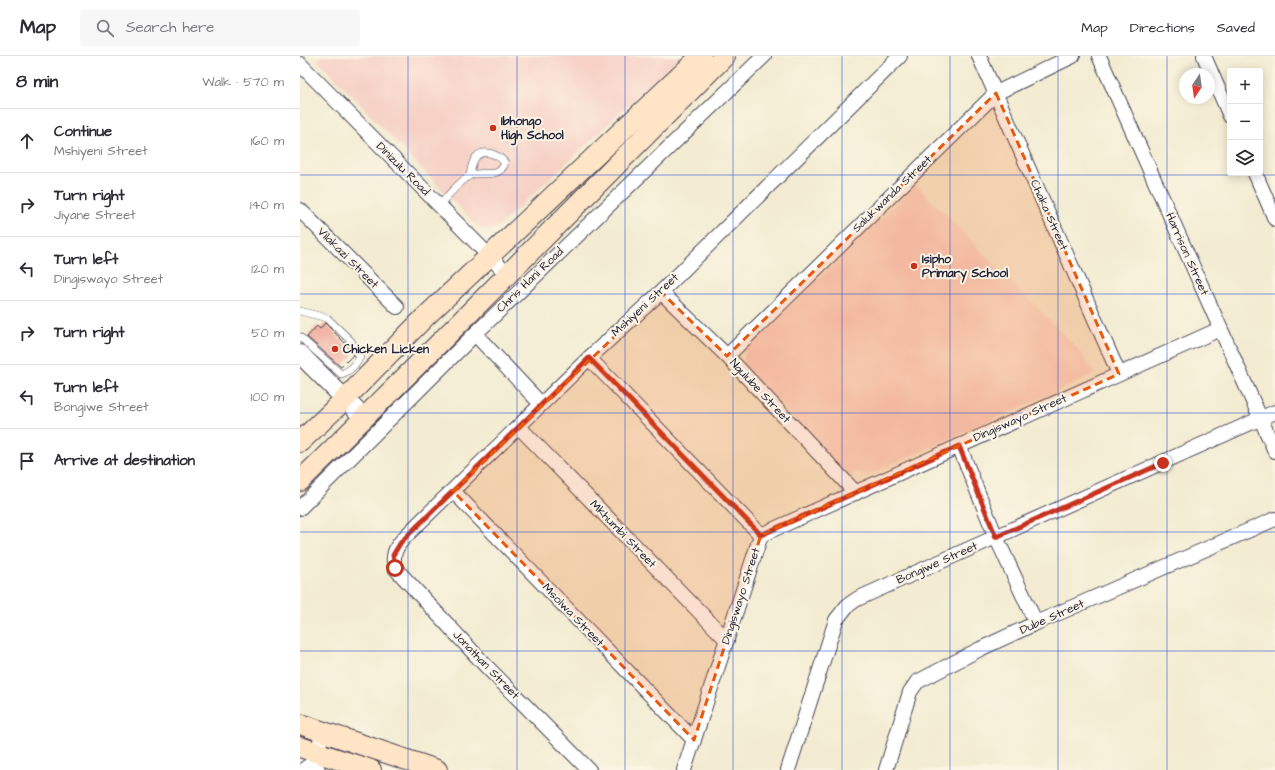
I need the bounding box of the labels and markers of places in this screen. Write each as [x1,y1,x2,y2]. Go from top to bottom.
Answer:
place label: Ibhongo High School [501,113,564,146]
marker: Ibhongo High School [488,123,498,133]
place label: Isipho Primary School [922,251,1008,283]
marker: Isipho Primary School [909,261,919,271]
place label: Chicken Licken [343,341,429,358]
marker: Chicken Licken [330,344,340,354]

